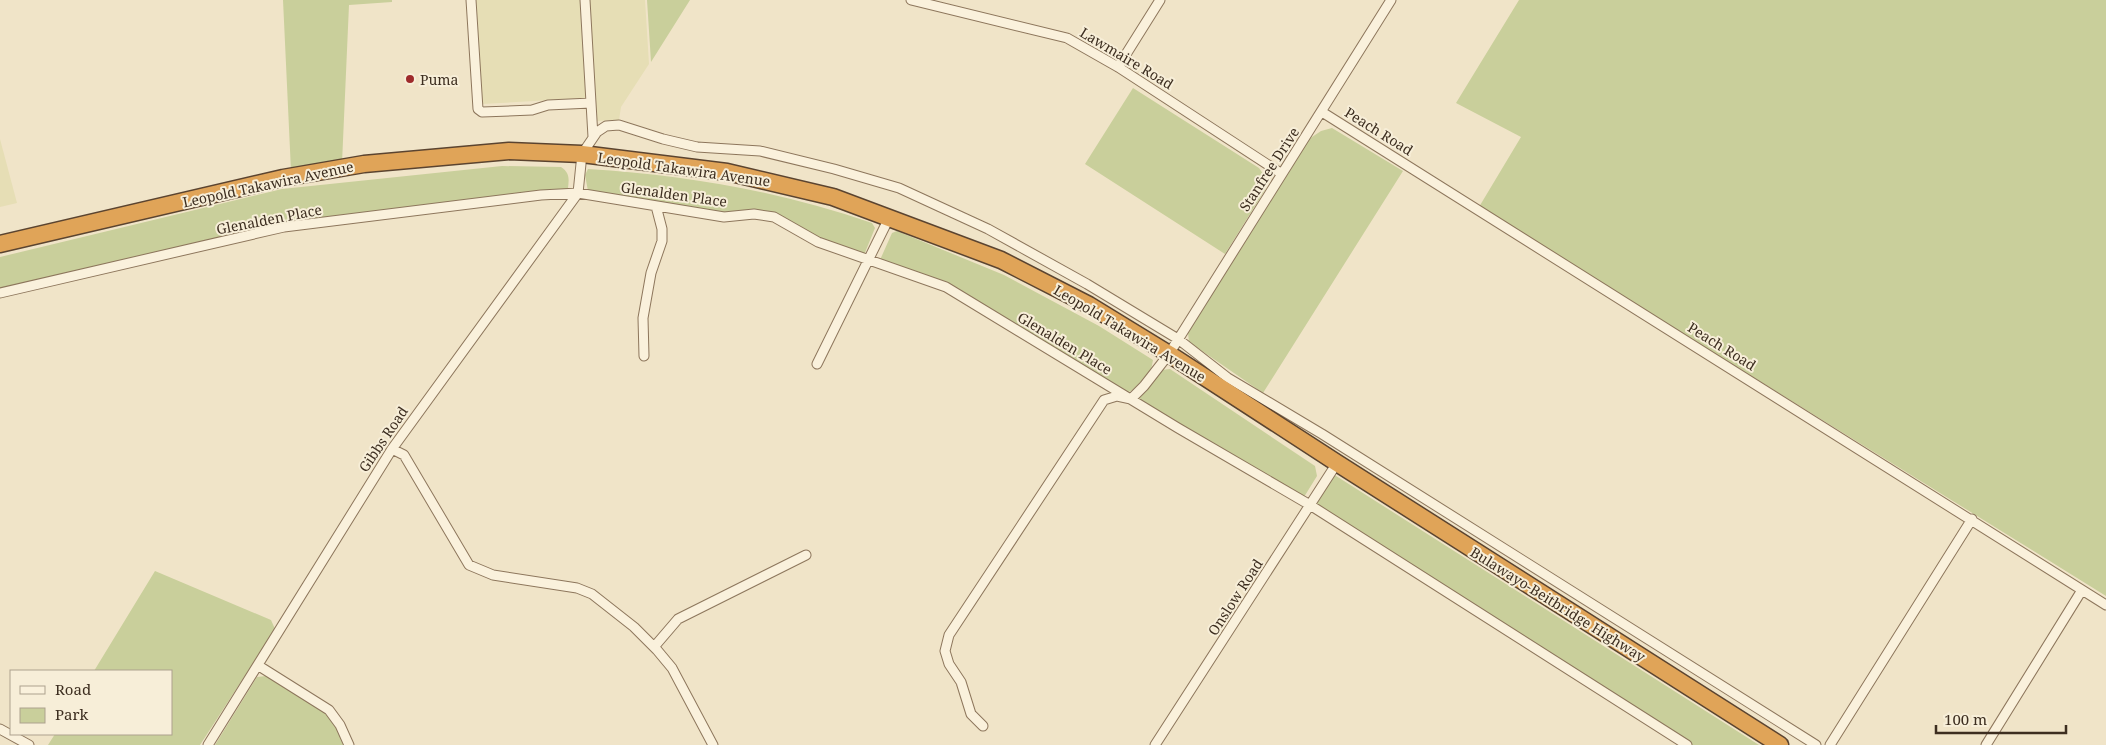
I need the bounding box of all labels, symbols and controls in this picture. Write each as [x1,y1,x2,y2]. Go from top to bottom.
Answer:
street label: Lawmaire Road [1077,23,1178,94]
place label: Puma [420,70,459,89]
marker: Puma [404,73,416,85]
street label: Peach Road [1341,103,1417,160]
street label: Stanfree Drive [1235,123,1303,215]
street label: Leopold Takawira Avenue [596,147,772,191]
street label: Leopold Takawira Avenue [181,157,355,211]
street label: Glenalden Place [620,177,728,211]
street label: Glenalden Place [215,199,323,239]
street label: Leopold Takawira Avenue [1051,280,1209,386]
street label: Glenalden Place [1014,307,1116,379]
street label: Peach Road [1684,318,1760,375]
street label: Gibbs Road [354,402,412,476]
street label: Bulawayo-Beitbridge Highway [1467,542,1649,666]
street label: Onslow Road [1203,555,1267,639]
legend [10,670,172,735]
text: Road [55,679,91,699]
scale bar [1936,702,2066,734]
text: Park [55,704,89,724]
text: 100 m [1944,709,1987,729]

